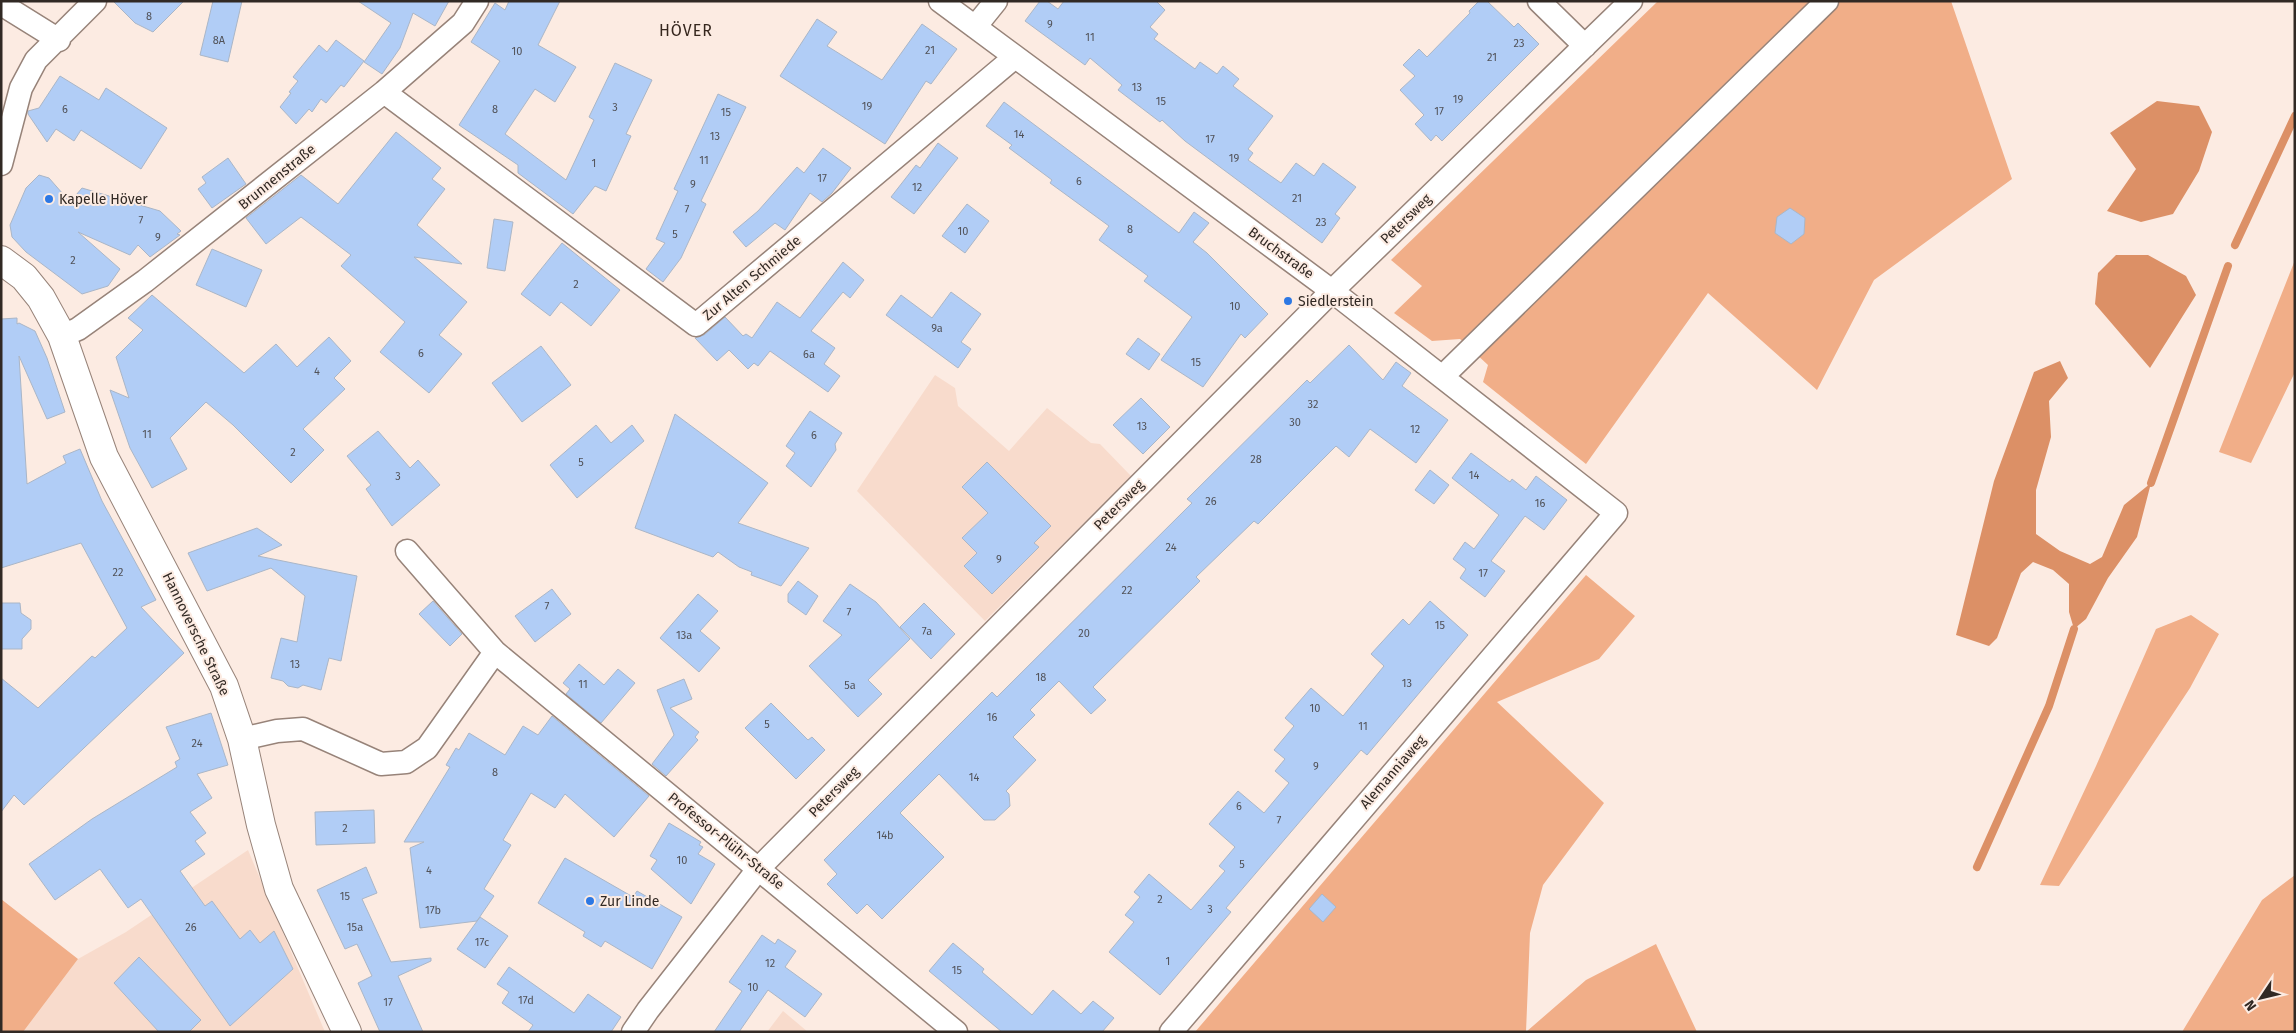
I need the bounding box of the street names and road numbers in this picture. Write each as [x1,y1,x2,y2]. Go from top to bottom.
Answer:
street label: Brunnenstraße [235,141,319,213]
street label: Petersweg [1377,190,1436,247]
street label: Bruchstraße [1245,223,1317,283]
street label: Zur Alten Schmiede [699,232,805,324]
street label: Petersweg [1090,476,1148,534]
street label: Hannoversche Straße [159,569,233,699]
street label: Alemanniaweg [1356,731,1430,812]
street label: Petersweg [805,763,863,821]
street label: Professor-Plühr-Straße [664,789,788,893]

